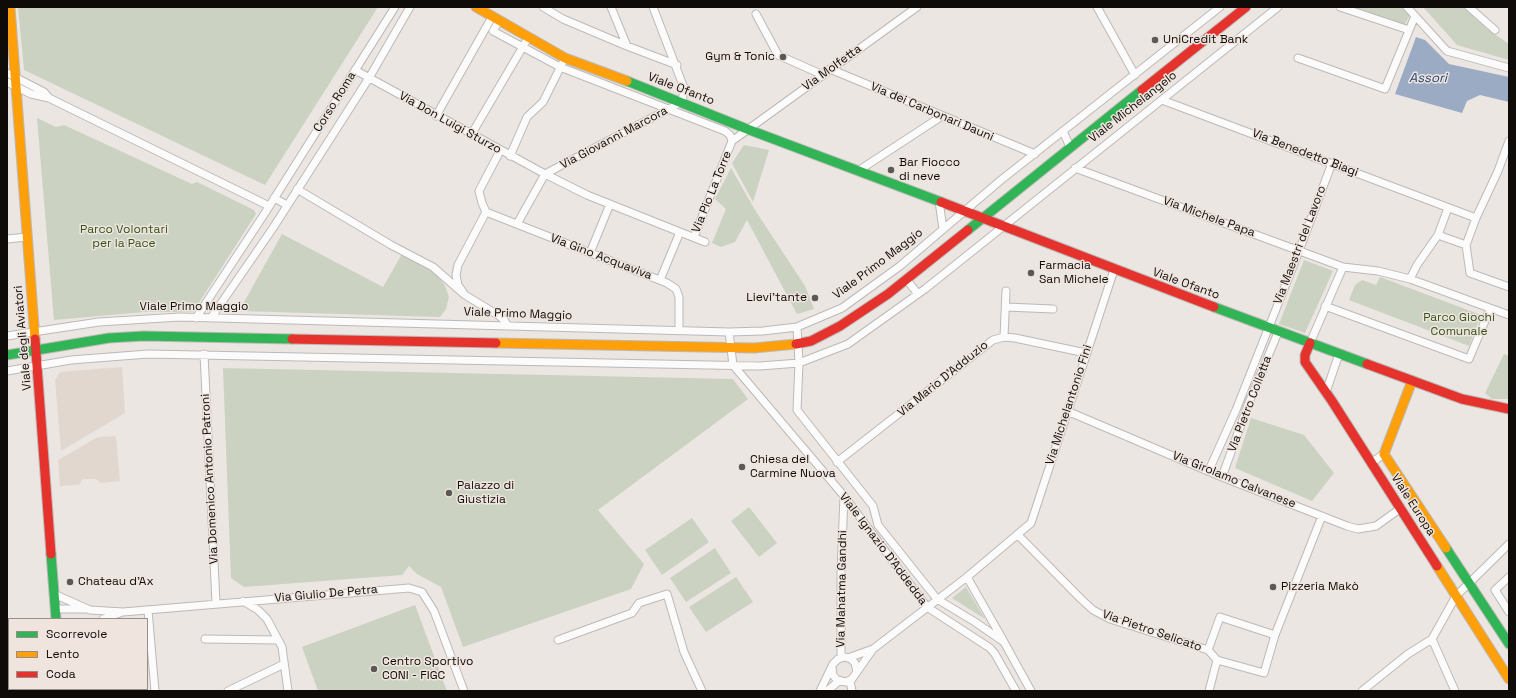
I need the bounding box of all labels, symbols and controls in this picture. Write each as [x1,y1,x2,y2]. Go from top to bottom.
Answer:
place label: UniCredit Bank [1163,33,1248,47]
marker: UniCredit Bank [1150,35,1160,45]
street label: Via Molfetta [800,42,864,94]
place label: Gym & Tonic [705,50,775,64]
marker: Gym & Tonic [778,52,788,62]
street label: Viale Michelangelo [1086,68,1180,146]
street label: Corso Roma [311,69,359,135]
street label: Viale Ofanto [646,70,716,108]
water label: Assori [1409,70,1447,86]
street label: Via dei Carbonari Dauni [868,79,996,145]
street label: Via Don Luigi Sturzo [396,89,504,157]
street label: Via Giovanni Marcora [558,104,670,172]
street label: Via Benedetto Biagi [1250,126,1360,180]
street label: Via Pio La Torre [689,149,735,235]
place label: Bar Fiocco di neve [899,156,960,184]
marker: Bar Fiocco di neve [886,165,896,175]
street label: Via Maestri del Lavoro [1271,184,1329,306]
street label: Via Michele Papa [1161,194,1257,240]
park label: Parco Volontari per la Pace [80,223,168,251]
street label: Viale Primo Maggio [830,226,926,302]
street label: Via Gino Acquaviva [548,231,654,283]
place label: Farmacia San Michele [1039,259,1109,287]
street label: Viale Ofanto [1150,265,1222,303]
marker: Farmacia San Michele [1026,268,1036,278]
street label: Viale degli Aviatori [11,285,35,391]
place label: Lievi'tante [746,291,807,305]
marker: Lievi'tante [810,293,820,303]
street label: Viale Primo Maggio [140,300,248,314]
street label: Viale Primo Maggio [463,305,573,323]
park label: Parco Giochi Comunale [1423,311,1495,339]
street label: Via Mario D'Adduzio [895,338,991,420]
street label: Via Michelantonio Fini [1043,343,1095,467]
street label: Via Pietro Colletta [1225,354,1275,454]
street label: Via Domenico Antonio Patroni [198,393,222,565]
street label: Via Girolamo Calvanese [1170,449,1298,511]
place label: Chiesa del Carmine Nuova [750,453,836,481]
marker: Chiesa del Carmine Nuova [737,462,747,472]
street label: Viale Europa [1388,471,1438,539]
place label: Palazzo di Giustizia [457,479,514,507]
marker: Palazzo di Giustizia [444,488,454,498]
street label: Viale Ignazio D'Addedda [836,490,930,608]
street label: Via Mahatma Gandhi [834,530,850,648]
place label: Chateau d'Ax [78,575,154,589]
marker: Chateau d'Ax [65,577,75,587]
place label: Pizzeria Makò [1281,580,1359,594]
street label: Via Giulio De Petra [274,582,378,606]
marker: Pizzeria Makò [1268,582,1278,592]
street label: Via Pietro Selicato [1100,607,1204,655]
legend [8,618,148,690]
text: Scorrevole [46,626,107,642]
text: Lento [46,646,80,662]
place label: Centro Sportivo CONI - FIGC [382,655,473,683]
marker: Centro Sportivo CONI - FIGC [369,664,379,674]
text: Coda [46,666,76,682]

